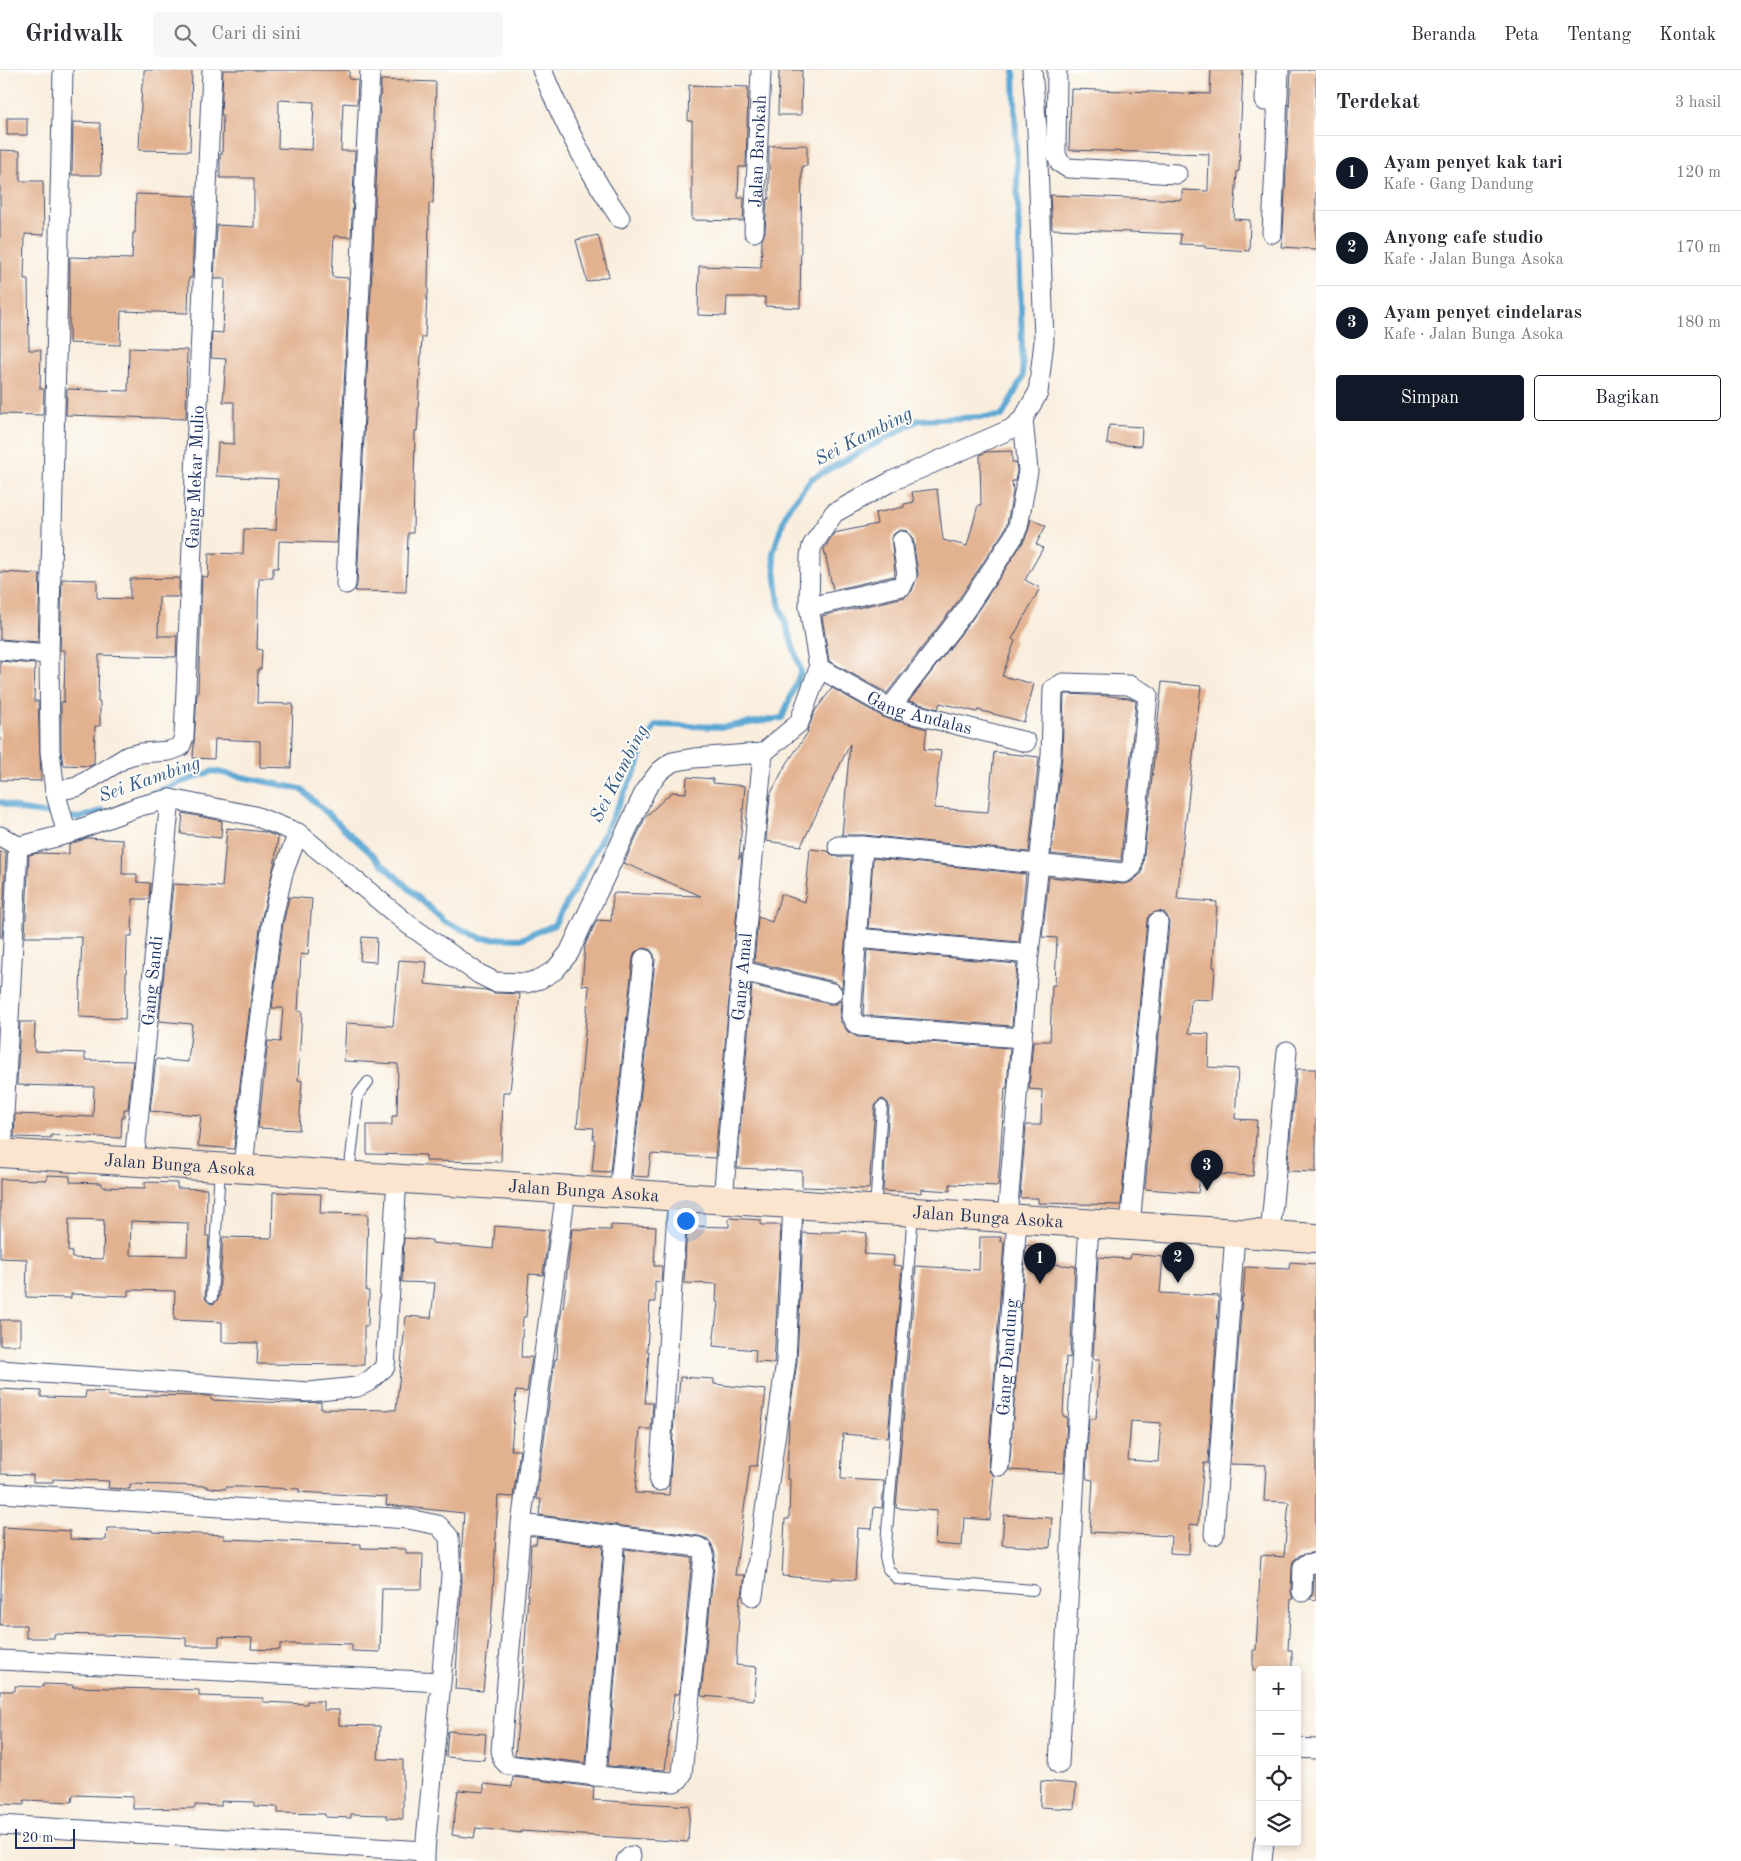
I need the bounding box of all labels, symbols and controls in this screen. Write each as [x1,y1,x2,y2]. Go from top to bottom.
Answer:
search box [153,12,503,57]
icon: search [171,21,199,49]
text: Gridwalk [25,23,123,47]
text: Cari di sini [211,25,301,44]
text: Beranda [1411,26,1476,44]
text: Peta [1504,26,1539,44]
text: Tentang [1567,26,1631,44]
text: Kontak [1659,26,1716,44]
text: Terdekat [1336,92,1420,113]
street label: Jalan Barokah [747,94,770,208]
text: 3 hasil [1675,95,1721,111]
text: Ayam penyet kak tari [1383,154,1563,173]
text: 1 [1347,165,1357,181]
text: 120 m [1676,165,1721,181]
text: Kafe · Gang Dandung [1383,177,1533,193]
text: Anyong cafe studio [1383,229,1543,248]
text: 2 [1347,240,1357,256]
text: 170 m [1676,240,1721,256]
text: Kafe · Jalan Bunga Asoka [1383,252,1564,268]
text: Ayam penyet cindelaras [1383,304,1582,323]
text: 3 [1347,315,1357,331]
text: 180 m [1676,315,1721,331]
text: Kafe · Jalan Bunga Asoka [1383,327,1564,343]
button: Simpan [1336,375,1524,421]
button: Bagikan [1534,375,1721,421]
street label: Gang Mekar Mulio [184,405,208,549]
water label: Sei Kambing [812,405,916,470]
street label: Gang Andalas [863,689,974,738]
water label: Sei Kambing [588,722,653,826]
water label: Sei Kambing [96,754,203,807]
street label: Gang Amal [730,932,756,1022]
street label: Gang Sandi [140,935,166,1027]
pin: 3 [1191,1150,1223,1191]
street label: Jalan Bunga Asoka [103,1152,256,1179]
street label: Jalan Bunga Asoka [508,1178,660,1206]
street label: Jalan Bunga Asoka [912,1204,1064,1232]
your location [673,1208,699,1234]
pin: 2 [1162,1242,1194,1283]
pin: 1 [1024,1243,1056,1284]
street label: Gang Dandung [995,1298,1021,1417]
map controls [1256,1666,1301,1846]
button: + [1256,1666,1301,1711]
button: − [1256,1711,1301,1756]
button: locate [1256,1756,1301,1801]
button: layers [1256,1801,1301,1846]
scale bar [15,1826,75,1849]
text: 20 m [22,1831,53,1845]

